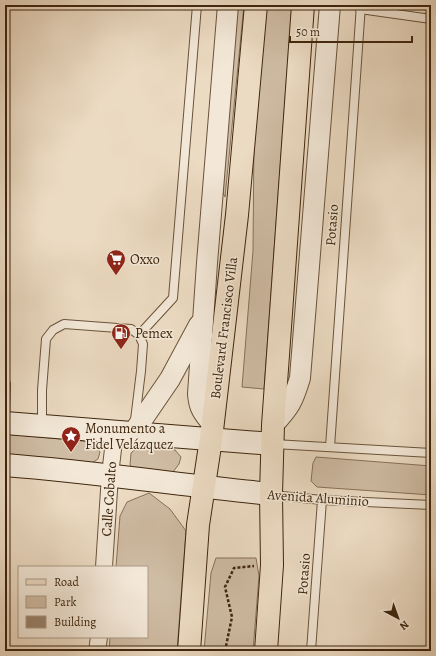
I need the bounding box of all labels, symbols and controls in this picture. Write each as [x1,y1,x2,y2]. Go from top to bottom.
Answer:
scale bar [290,18,412,44]
text: 50 m [296,24,320,40]
street label: Potasio [321,203,343,246]
supermarket icon: Oxxo [105,248,127,276]
place label: Oxxo [130,250,160,269]
street label: Boulevard Francisco Villa [206,255,242,400]
fuel station icon: Pemex [110,322,132,350]
place label: Pemex [135,324,173,343]
place label: Monumento a Fidel Velázquez [85,419,173,454]
place icon: Monumento a Fidel Velázquez [60,425,82,453]
street label: Calle Cobalto [97,461,121,537]
street label: Avenida Aluminio [266,485,369,511]
street label: Potasio [293,552,315,595]
legend [18,566,148,638]
text: Road [54,574,80,590]
text: Park [54,594,77,610]
north arrow [378,598,418,638]
text: Building [54,614,96,630]
text: N [396,617,412,633]

